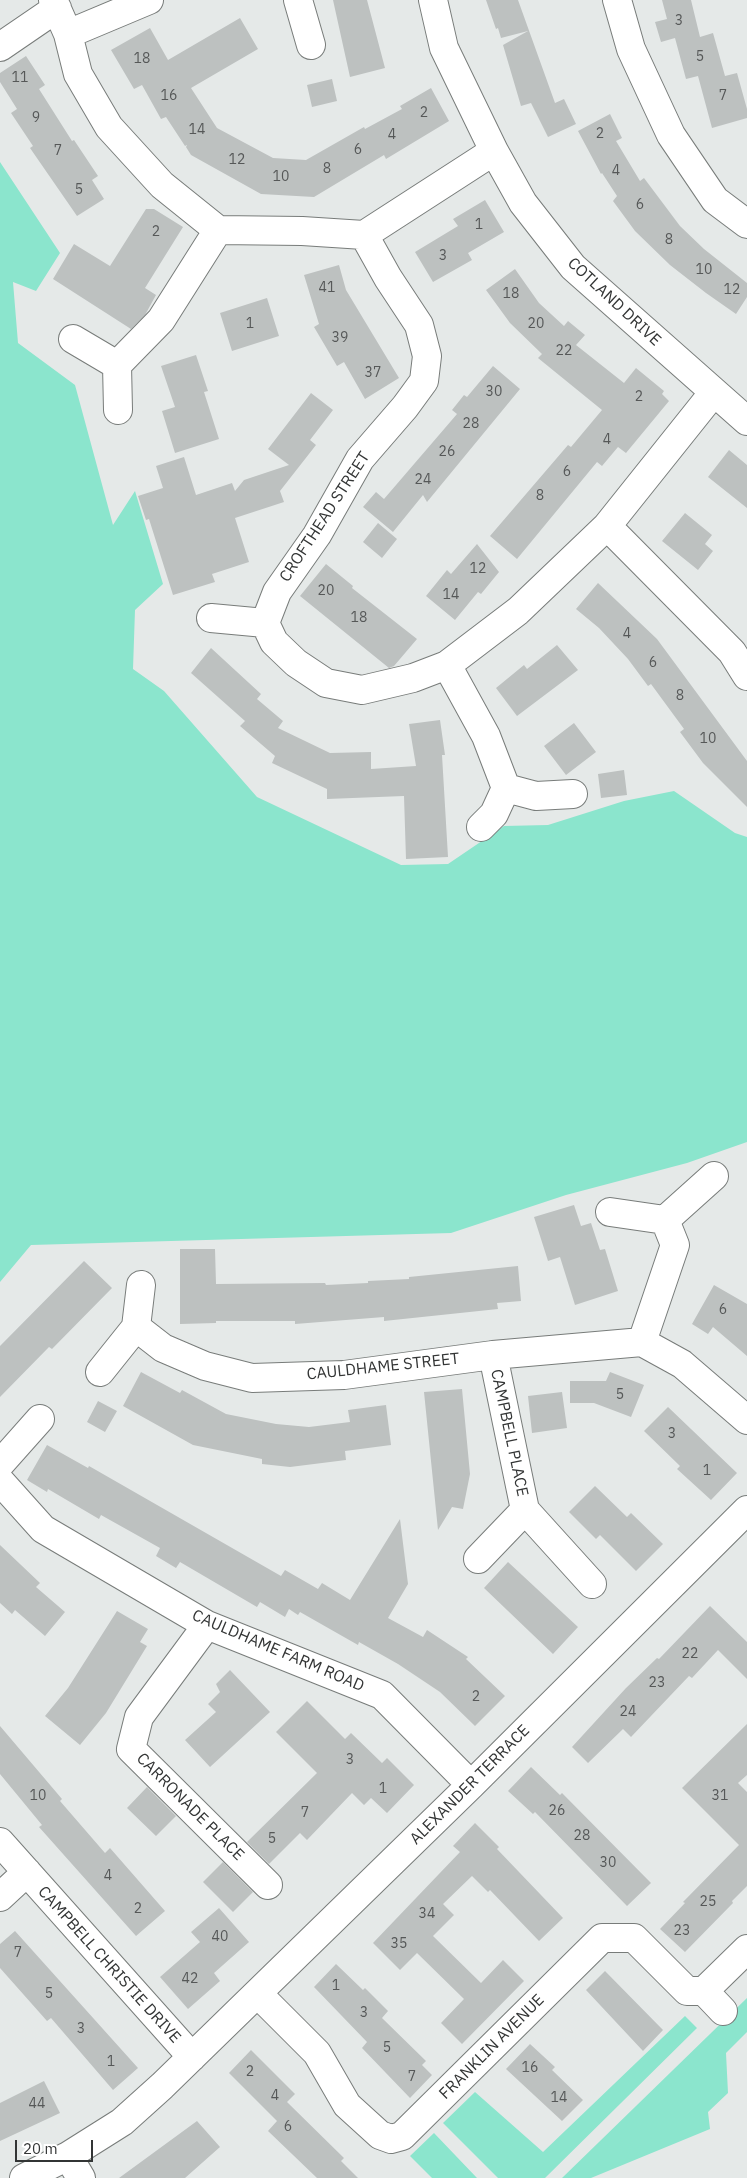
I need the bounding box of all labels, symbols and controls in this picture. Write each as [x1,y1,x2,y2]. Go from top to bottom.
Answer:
house number: 3 [675,13,683,29]
house number: 5 [696,49,704,65]
house number: 18 [134,51,150,67]
house number: 11 [12,70,28,86]
house number: 16 [161,88,177,104]
house number: 7 [719,88,727,104]
house number: 2 [420,105,428,121]
house number: 9 [32,110,40,126]
house number: 14 [189,122,205,138]
house number: 2 [596,126,604,142]
house number: 4 [388,127,396,143]
house number: 6 [354,142,362,158]
house number: 7 [54,143,62,159]
house number: 12 [229,152,245,168]
house number: 8 [323,161,331,177]
house number: 4 [612,163,620,179]
house number: 10 [273,169,289,185]
house number: 5 [75,182,83,198]
house number: 6 [636,197,644,213]
house number: 1 [475,217,483,233]
house number: 2 [152,224,160,240]
house number: 8 [665,232,673,248]
house number: 3 [439,248,447,264]
street label: COTLAND DRIVE [563,254,665,350]
house number: 10 [696,262,712,278]
house number: 41 [319,280,335,296]
house number: 12 [724,282,740,298]
house number: 18 [503,286,519,302]
house number: 1 [246,316,254,332]
house number: 20 [528,316,544,332]
house number: 39 [332,330,348,346]
house number: 22 [556,343,572,359]
house number: 37 [365,365,381,381]
house number: 30 [486,384,502,400]
house number: 2 [635,389,643,405]
house number: 28 [463,416,479,432]
house number: 4 [603,432,611,448]
house number: 26 [439,444,455,460]
street label: CROFTHEAD STREET [276,448,374,586]
house number: 6 [563,464,571,480]
house number: 24 [415,472,431,488]
house number: 8 [536,488,544,504]
house number: 12 [470,561,486,577]
house number: 20 [318,583,334,599]
house number: 14 [443,587,459,603]
house number: 18 [351,610,367,626]
house number: 4 [623,626,631,642]
house number: 6 [649,655,657,671]
house number: 8 [676,688,684,704]
house number: 10 [700,731,716,747]
house number: 6 [719,1302,727,1318]
street label: CAULDHAME STREET [306,1349,460,1385]
street label: CAMPBELL PLACE [486,1368,532,1498]
house number: 5 [616,1387,624,1403]
house number: 3 [668,1426,676,1442]
house number: 1 [703,1463,711,1479]
street label: CAULDHAME FARM ROAD [189,1606,367,1696]
house number: 22 [682,1646,698,1662]
house number: 23 [649,1675,665,1691]
house number: 2 [472,1689,480,1705]
house number: 24 [620,1704,636,1720]
street label: ALEXANDER TERRACE [406,1721,534,1849]
street label: CARRONADE PLACE [132,1749,248,1865]
house number: 3 [346,1752,354,1768]
house number: 1 [379,1781,387,1797]
house number: 10 [30,1788,46,1804]
house number: 31 [712,1788,728,1804]
house number: 26 [549,1803,565,1819]
house number: 7 [301,1805,309,1821]
house number: 28 [574,1828,590,1844]
house number: 5 [268,1831,276,1847]
house number: 30 [600,1855,616,1871]
house number: 4 [104,1868,112,1884]
street label: CAMPBELL CHRISTIE DRIVE [33,1883,185,2047]
house number: 25 [700,1894,716,1910]
house number: 2 [134,1901,142,1917]
house number: 34 [419,1906,435,1922]
house number: 23 [674,1923,690,1939]
house number: 40 [212,1929,228,1945]
house number: 35 [391,1936,407,1952]
house number: 7 [14,1945,22,1961]
house number: 42 [182,1971,198,1987]
house number: 1 [332,1978,340,1994]
house number: 5 [45,1986,53,2002]
street label: FRANKLIN AVENUE [436,1991,548,2103]
house number: 3 [360,2005,368,2021]
house number: 3 [77,2021,85,2037]
house number: 5 [383,2040,391,2056]
house number: 1 [107,2054,115,2070]
house number: 16 [522,2060,538,2076]
house number: 2 [246,2064,254,2080]
house number: 7 [408,2069,416,2085]
house number: 4 [271,2088,279,2104]
house number: 14 [551,2090,567,2106]
house number: 44 [29,2096,45,2112]
house number: 6 [284,2119,292,2135]
scale bar [18,2130,95,2162]
text: 20 m [23,2139,58,2158]

